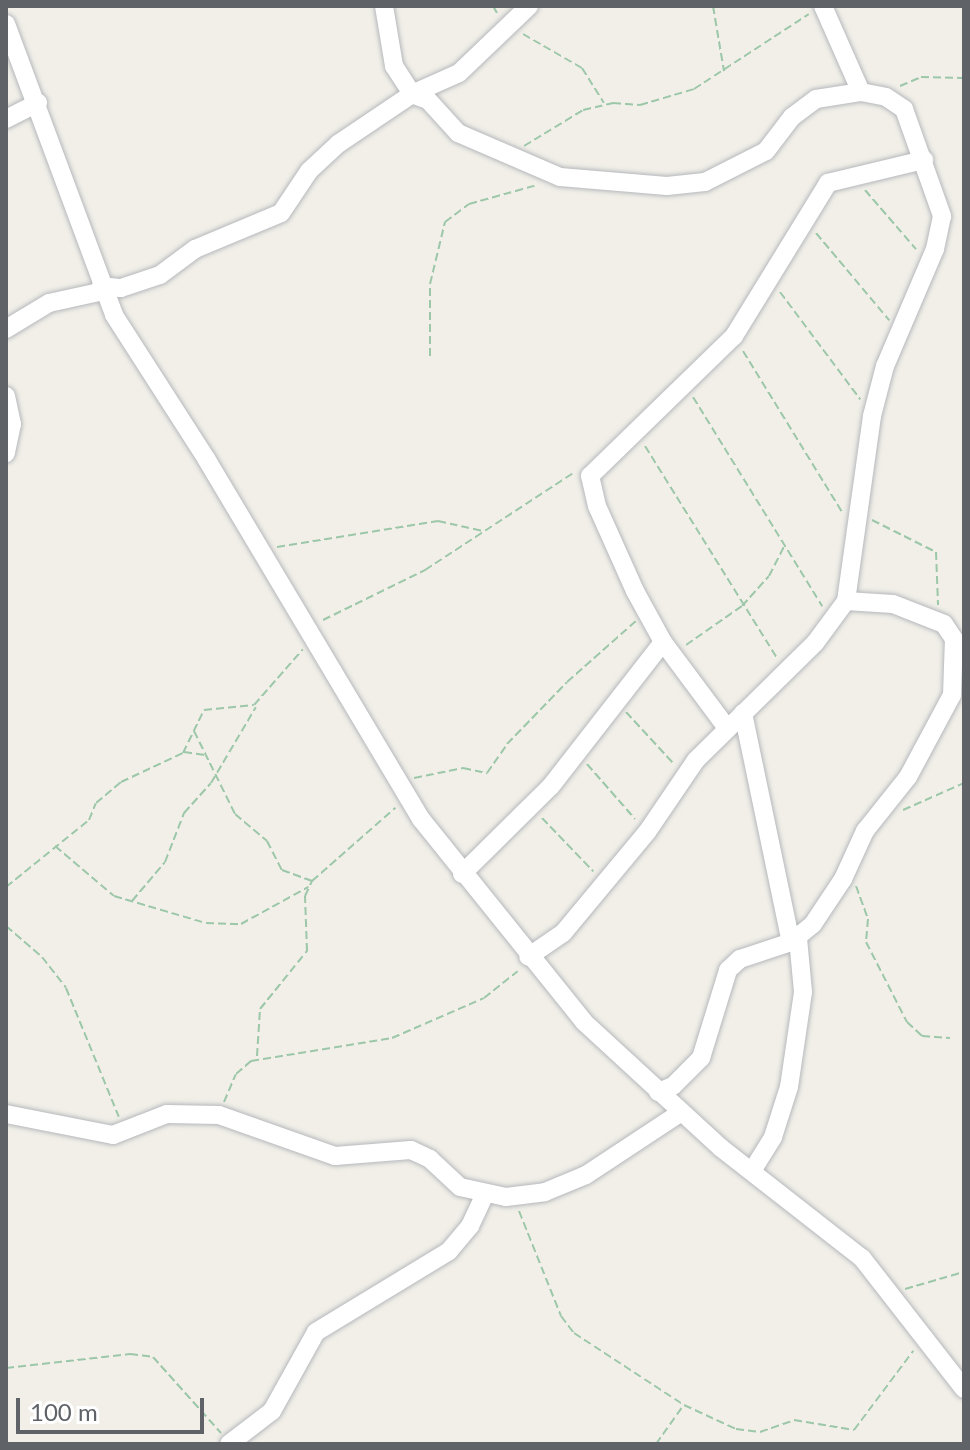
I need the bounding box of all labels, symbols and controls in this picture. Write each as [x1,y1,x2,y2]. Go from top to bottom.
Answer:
scale bar [20,1382,208,1432]
text: 100 m [30,1397,98,1426]

